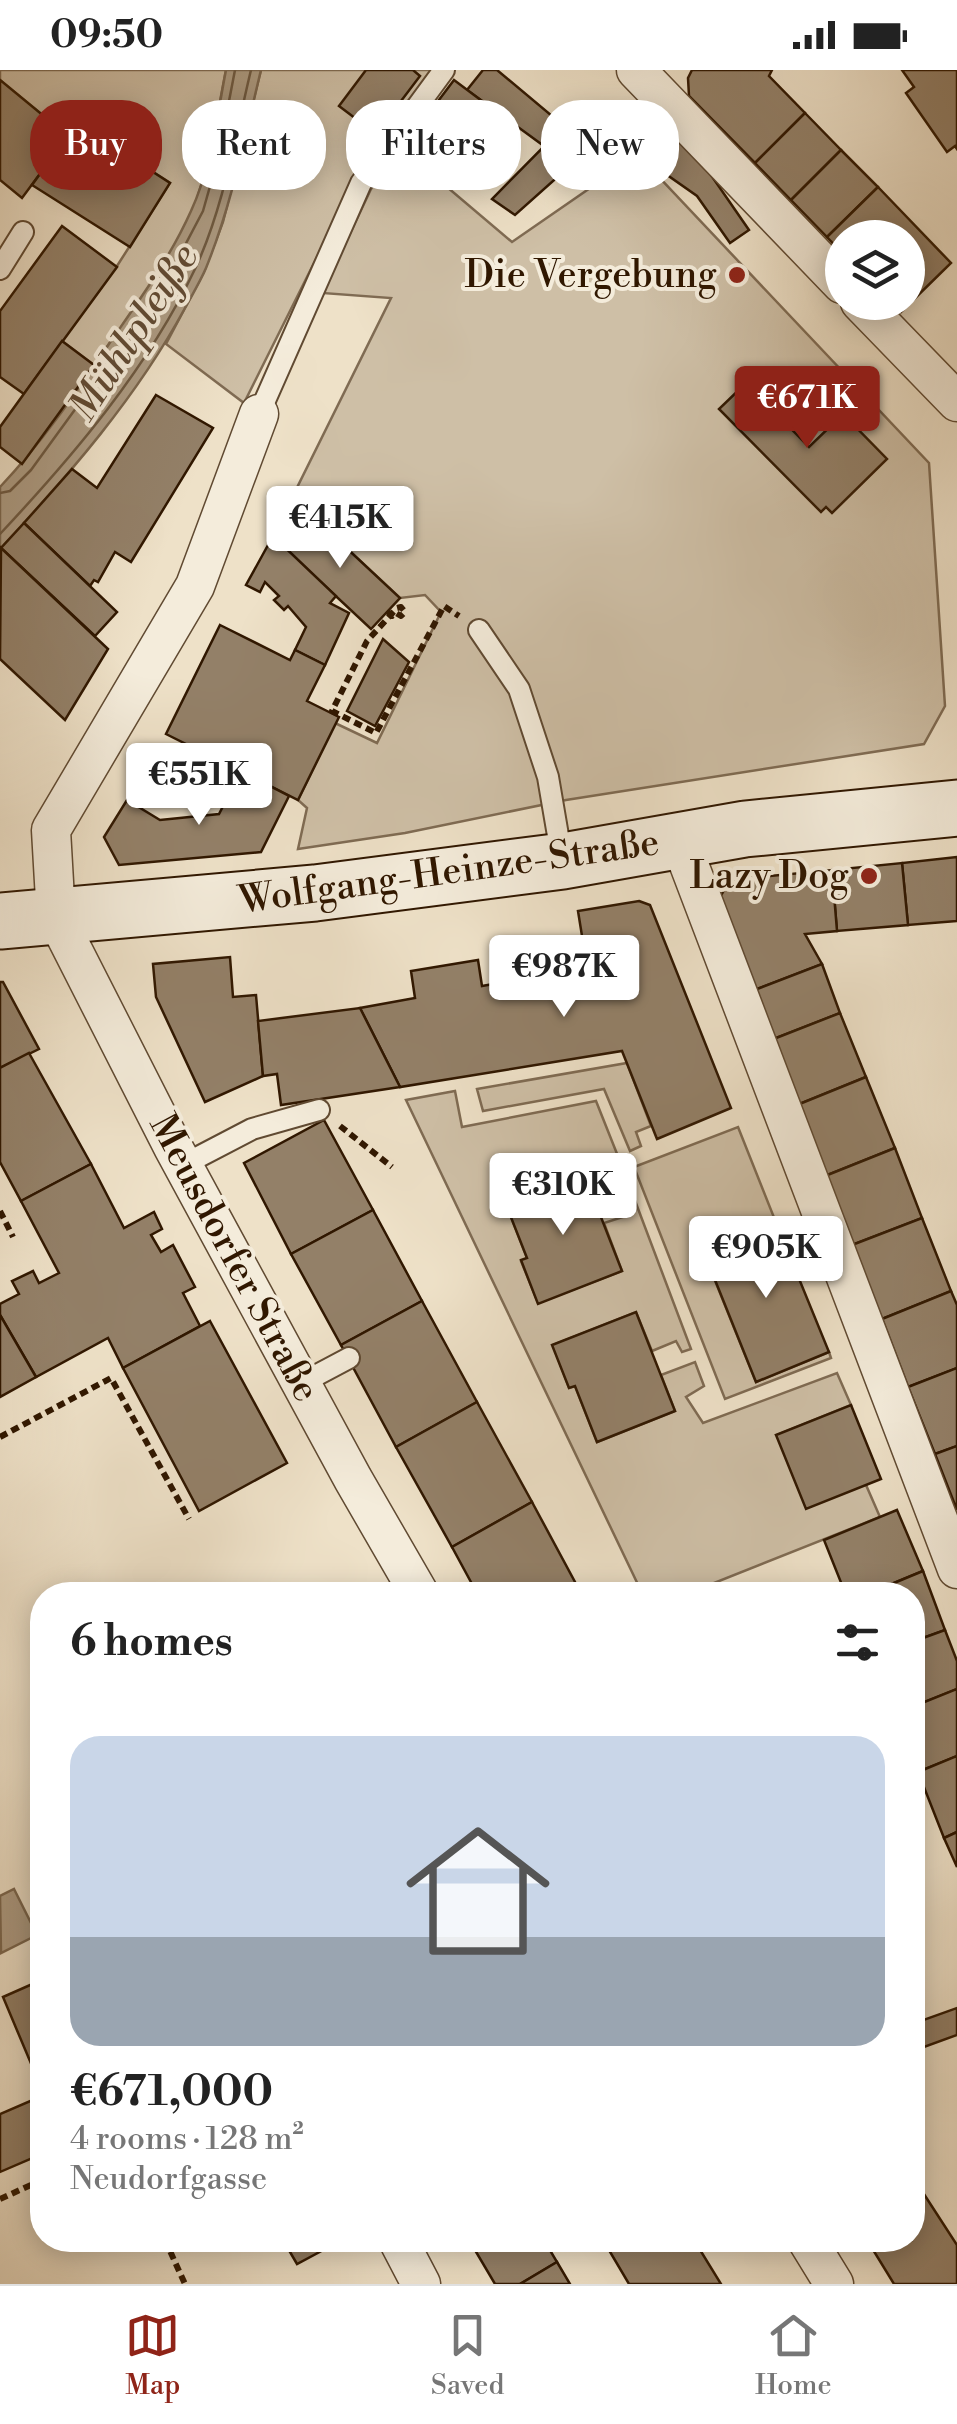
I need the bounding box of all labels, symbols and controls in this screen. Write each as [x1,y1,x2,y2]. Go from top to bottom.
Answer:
text: 09:50 [50,12,163,59]
chip: Buy [30,100,162,190]
chip: Rent [182,100,326,190]
chip: Filters [346,100,521,190]
chip: New [541,100,679,190]
map controls [825,220,925,320]
button: layers [825,220,925,320]
water label: Mühlpleiße [58,235,210,431]
place label: Die Vergebung [465,252,717,299]
marker: Die Vergebung [726,264,748,286]
pin: €671K [737,366,877,451]
text: €671K [757,378,857,418]
pin: €415K [270,486,410,571]
text: €415K [288,498,392,538]
pin: €551K [129,743,269,828]
text: €551K [148,755,250,795]
street label: Wolfgang-Heinze-Straße [235,819,662,925]
place label: Lazy Dog [690,853,849,900]
marker: Lazy Dog [858,865,880,887]
pin: €987K [494,935,634,1020]
text: €987K [511,947,617,987]
street label: Meusdorfer Straße [138,1106,330,1410]
pin: €310K [493,1153,633,1238]
text: €310K [512,1165,614,1205]
pin: €905K [696,1216,836,1301]
text: €905K [711,1228,821,1268]
icon: filters [830,1615,885,1670]
text: 6 homes [70,1616,233,1669]
icon: home [388,1801,568,1981]
text: €671,000 [70,2066,273,2119]
text: 4 rooms · 128 m² [70,2119,304,2159]
text: Neudorfgasse [70,2159,267,2199]
tab: Map [125,2308,180,2403]
tab: Saved [431,2308,504,2403]
tab: Home [755,2308,832,2403]

